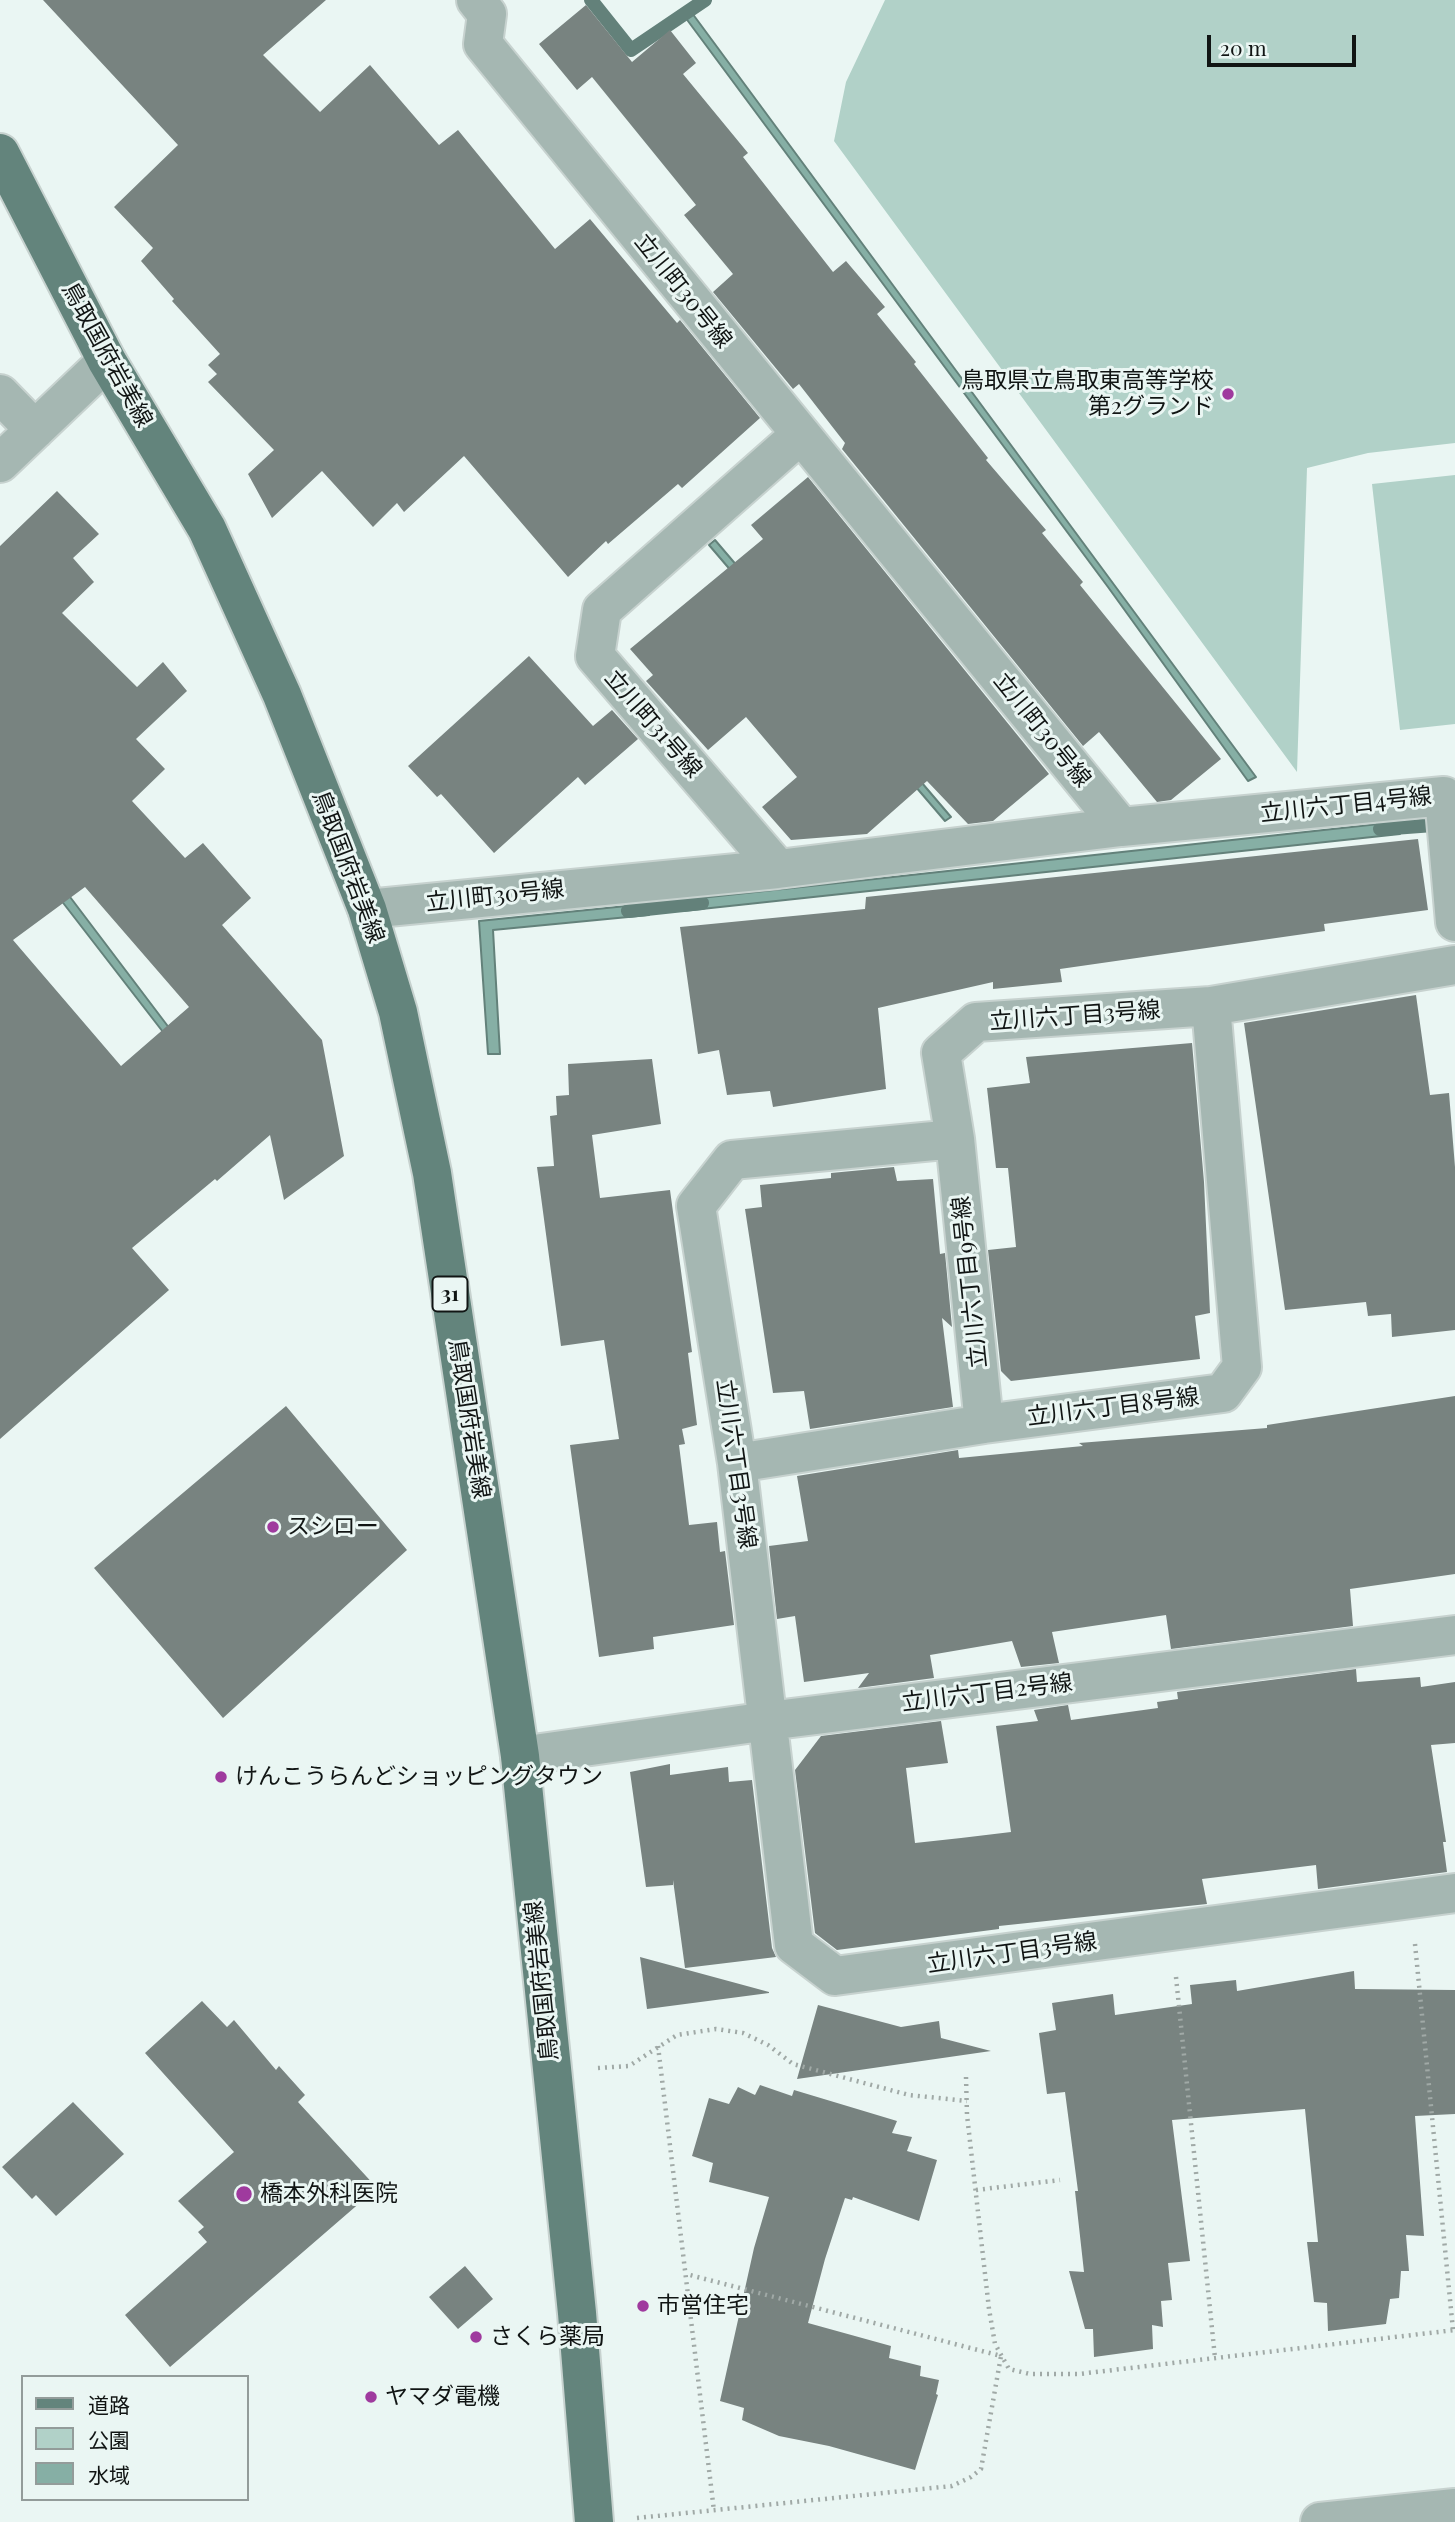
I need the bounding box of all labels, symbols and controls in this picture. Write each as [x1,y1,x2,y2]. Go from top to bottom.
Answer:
scale bar [1210,21,1359,65]
text: 20 m [1220,33,1267,61]
street label: 立川町30号線 [628,228,738,354]
street label: 鳥取国府岩美線 [56,278,158,432]
place label: 鳥取県立鳥取東高等学校 第2グランド [961,367,1214,421]
marker: 鳥取県立鳥取東高等学校 第2グランド [1220,386,1236,402]
street label: 立川町31号線 [599,664,707,784]
street label: 立川町30号線 [987,667,1097,793]
street label: 立川六丁目4号線 [1259,782,1433,828]
street label: 鳥取国府岩美線 [306,787,390,947]
street label: 立川町30号線 [424,875,566,917]
street label: 立川六丁目3号線 [989,996,1161,1036]
street label: 立川六丁目9号線 [947,1195,993,1369]
road number: 31 [433,1276,468,1312]
street label: 鳥取国府岩美線 [443,1337,495,1501]
street label: 立川六丁目3号線 [710,1377,762,1551]
street label: 立川六丁目8号線 [1025,1383,1201,1431]
place label: スシロー [287,1513,379,1541]
marker: スシロー [265,1519,281,1535]
street label: 立川六丁目2号線 [900,1669,1074,1717]
place label: けんこうらんどショッピングタウン [235,1763,603,1791]
marker: けんこうらんどショッピングタウン [213,1769,229,1785]
street label: 鳥取国府岩美線 [520,1899,564,2063]
street label: 立川六丁目3号線 [925,1927,1099,1979]
place label: 橋本外科医院 [260,2180,398,2208]
marker: 橋本外科医院 [234,2184,254,2204]
place label: 市営住宅 [657,2292,749,2320]
marker: 市営住宅 [635,2298,651,2314]
place label: さくら薬局 [490,2323,605,2351]
marker: さくら薬局 [468,2329,484,2345]
legend [21,2375,248,2501]
place label: ヤマダ電機 [385,2383,500,2411]
marker: ヤマダ電機 [363,2389,379,2405]
text: 道路 [88,2390,130,2418]
text: 公園 [88,2425,130,2453]
text: 水域 [88,2460,130,2488]

